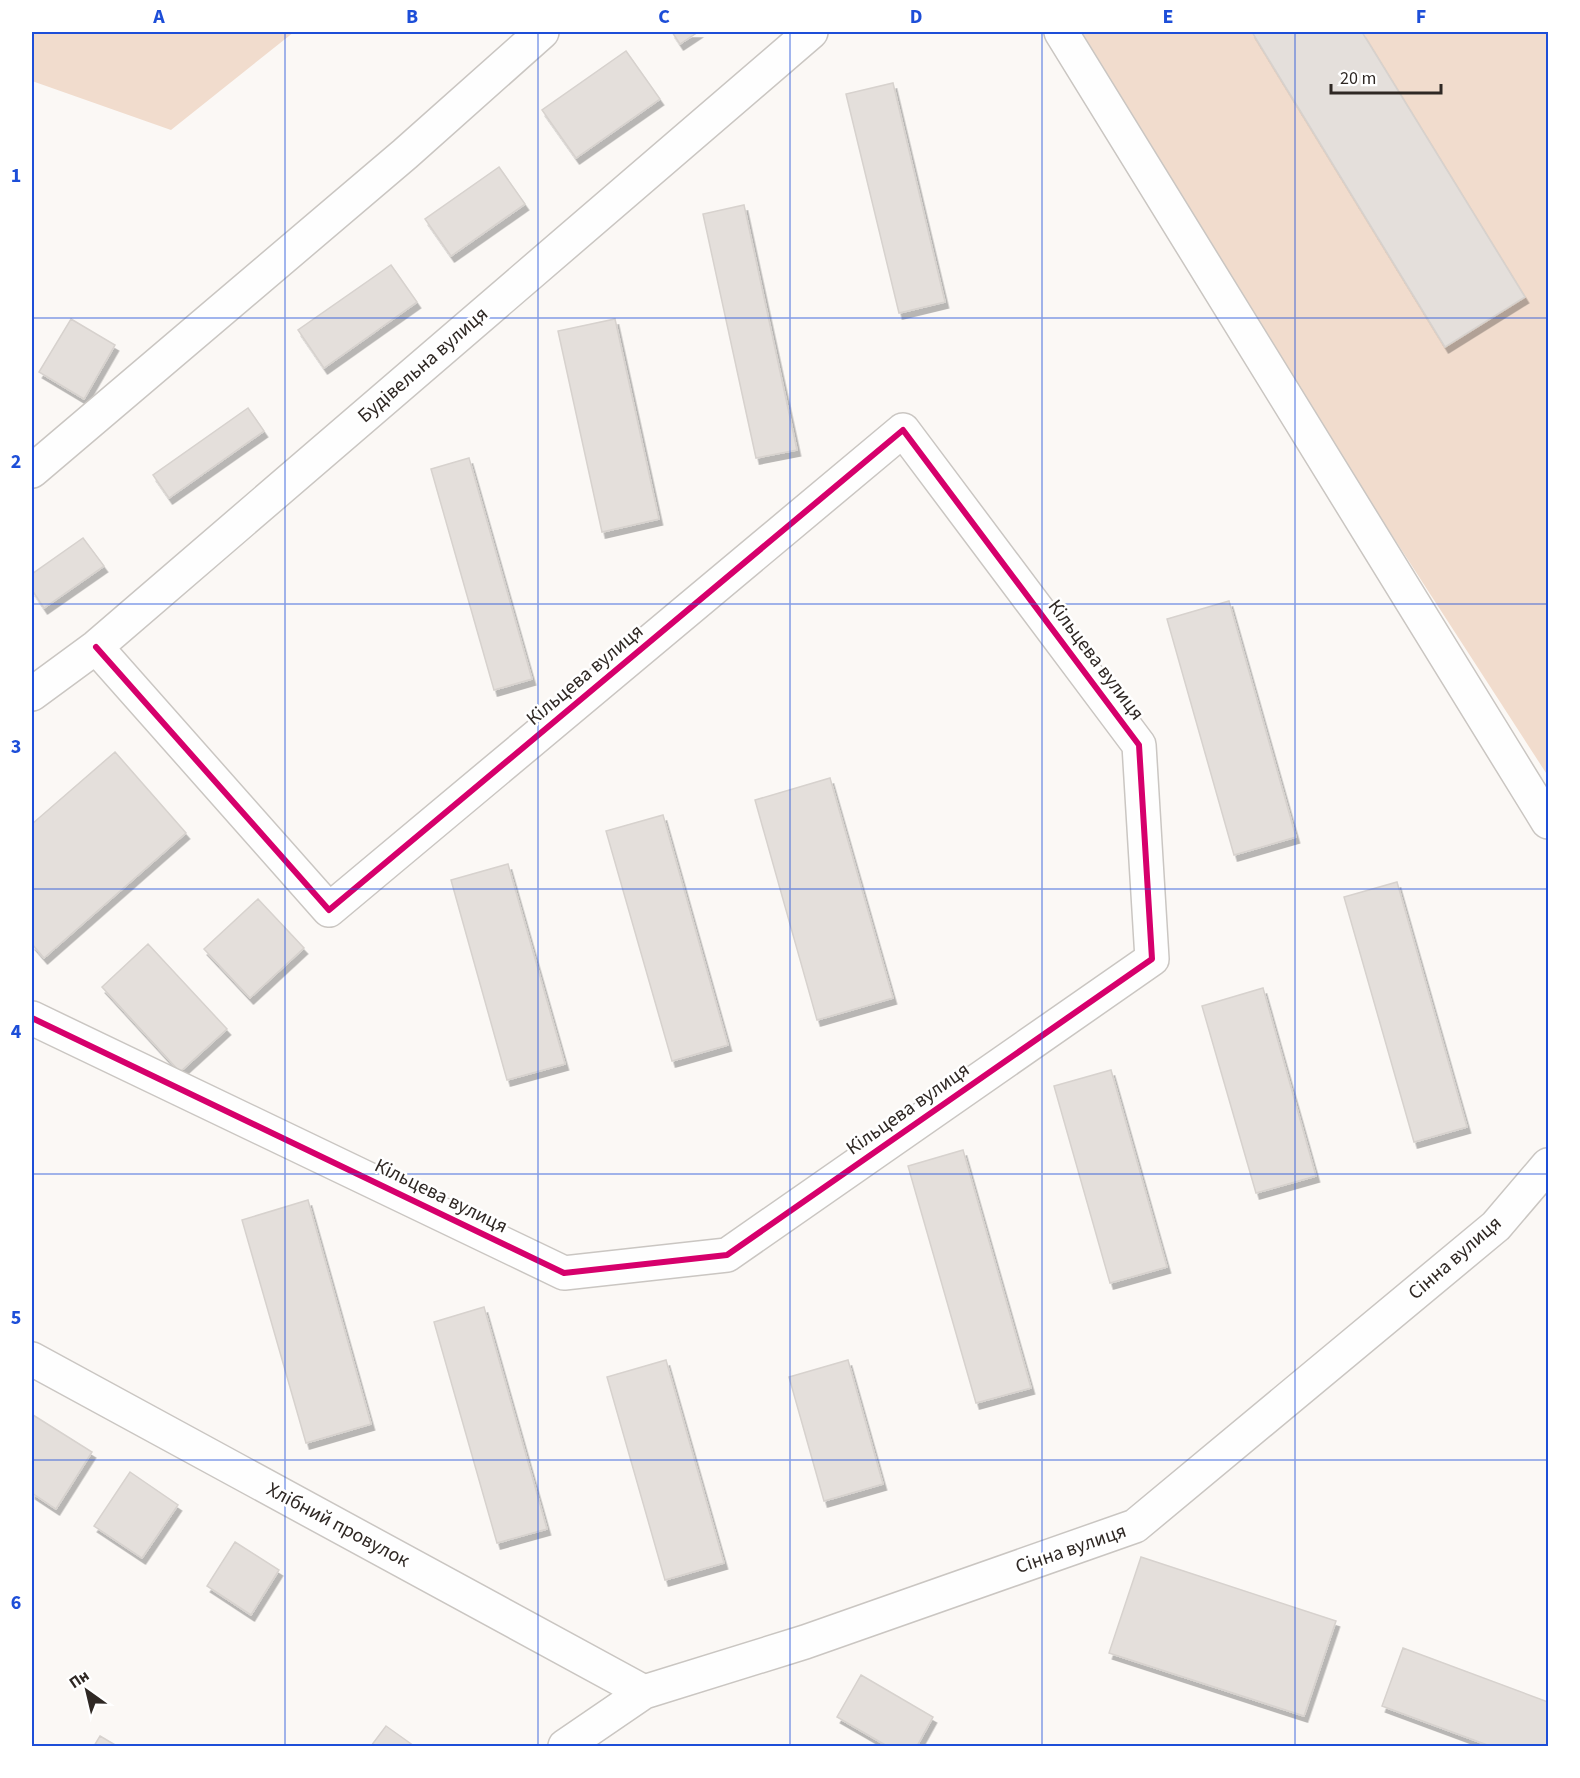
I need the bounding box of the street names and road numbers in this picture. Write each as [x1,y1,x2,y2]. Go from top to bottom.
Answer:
street label: Будівельна вулиця [352,300,494,430]
street label: Кільцева вулиця [1041,594,1151,726]
street label: Кільцева вулиця [520,618,650,732]
street label: Кільцева вулиця [841,1056,975,1162]
street label: Кільцева вулиця [370,1152,512,1240]
street label: Сінна вулиця [1402,1210,1508,1306]
street label: Хлібний провулок [262,1476,414,1575]
street label: Сінна вулиця [1012,1517,1130,1581]

